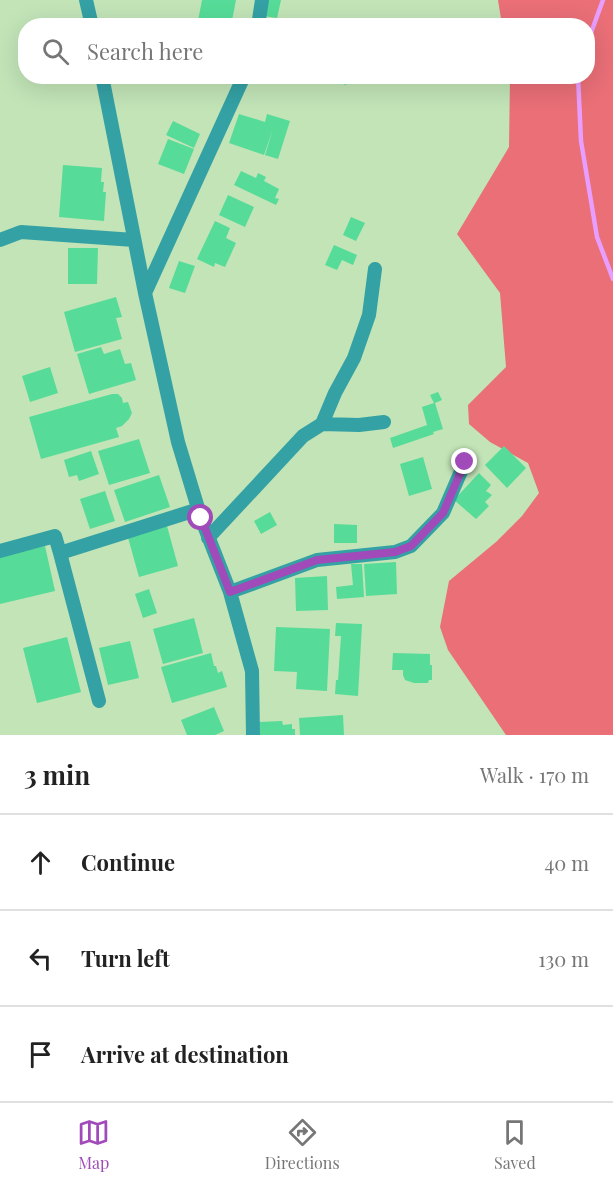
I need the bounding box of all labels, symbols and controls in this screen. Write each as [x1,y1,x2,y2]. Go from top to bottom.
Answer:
search box [18,18,595,84]
icon: search [39,35,72,68]
text: Search here [87,36,203,66]
route end [451,448,477,474]
route start [187,504,213,530]
text: 3 min [24,757,90,792]
text: Walk · 170 m [480,761,589,788]
icon: ahead [24,846,57,879]
text: Continue [81,847,175,877]
text: 40 m [544,849,589,876]
icon: left [24,942,57,975]
text: Turn left [81,943,170,973]
text: 130 m [538,945,589,972]
icon: arrive [24,1038,57,1071]
text: Arrive at destination [81,1039,289,1069]
tab: Map [77,1116,110,1173]
tab: Directions [265,1116,340,1173]
tab: Saved [494,1116,536,1173]

